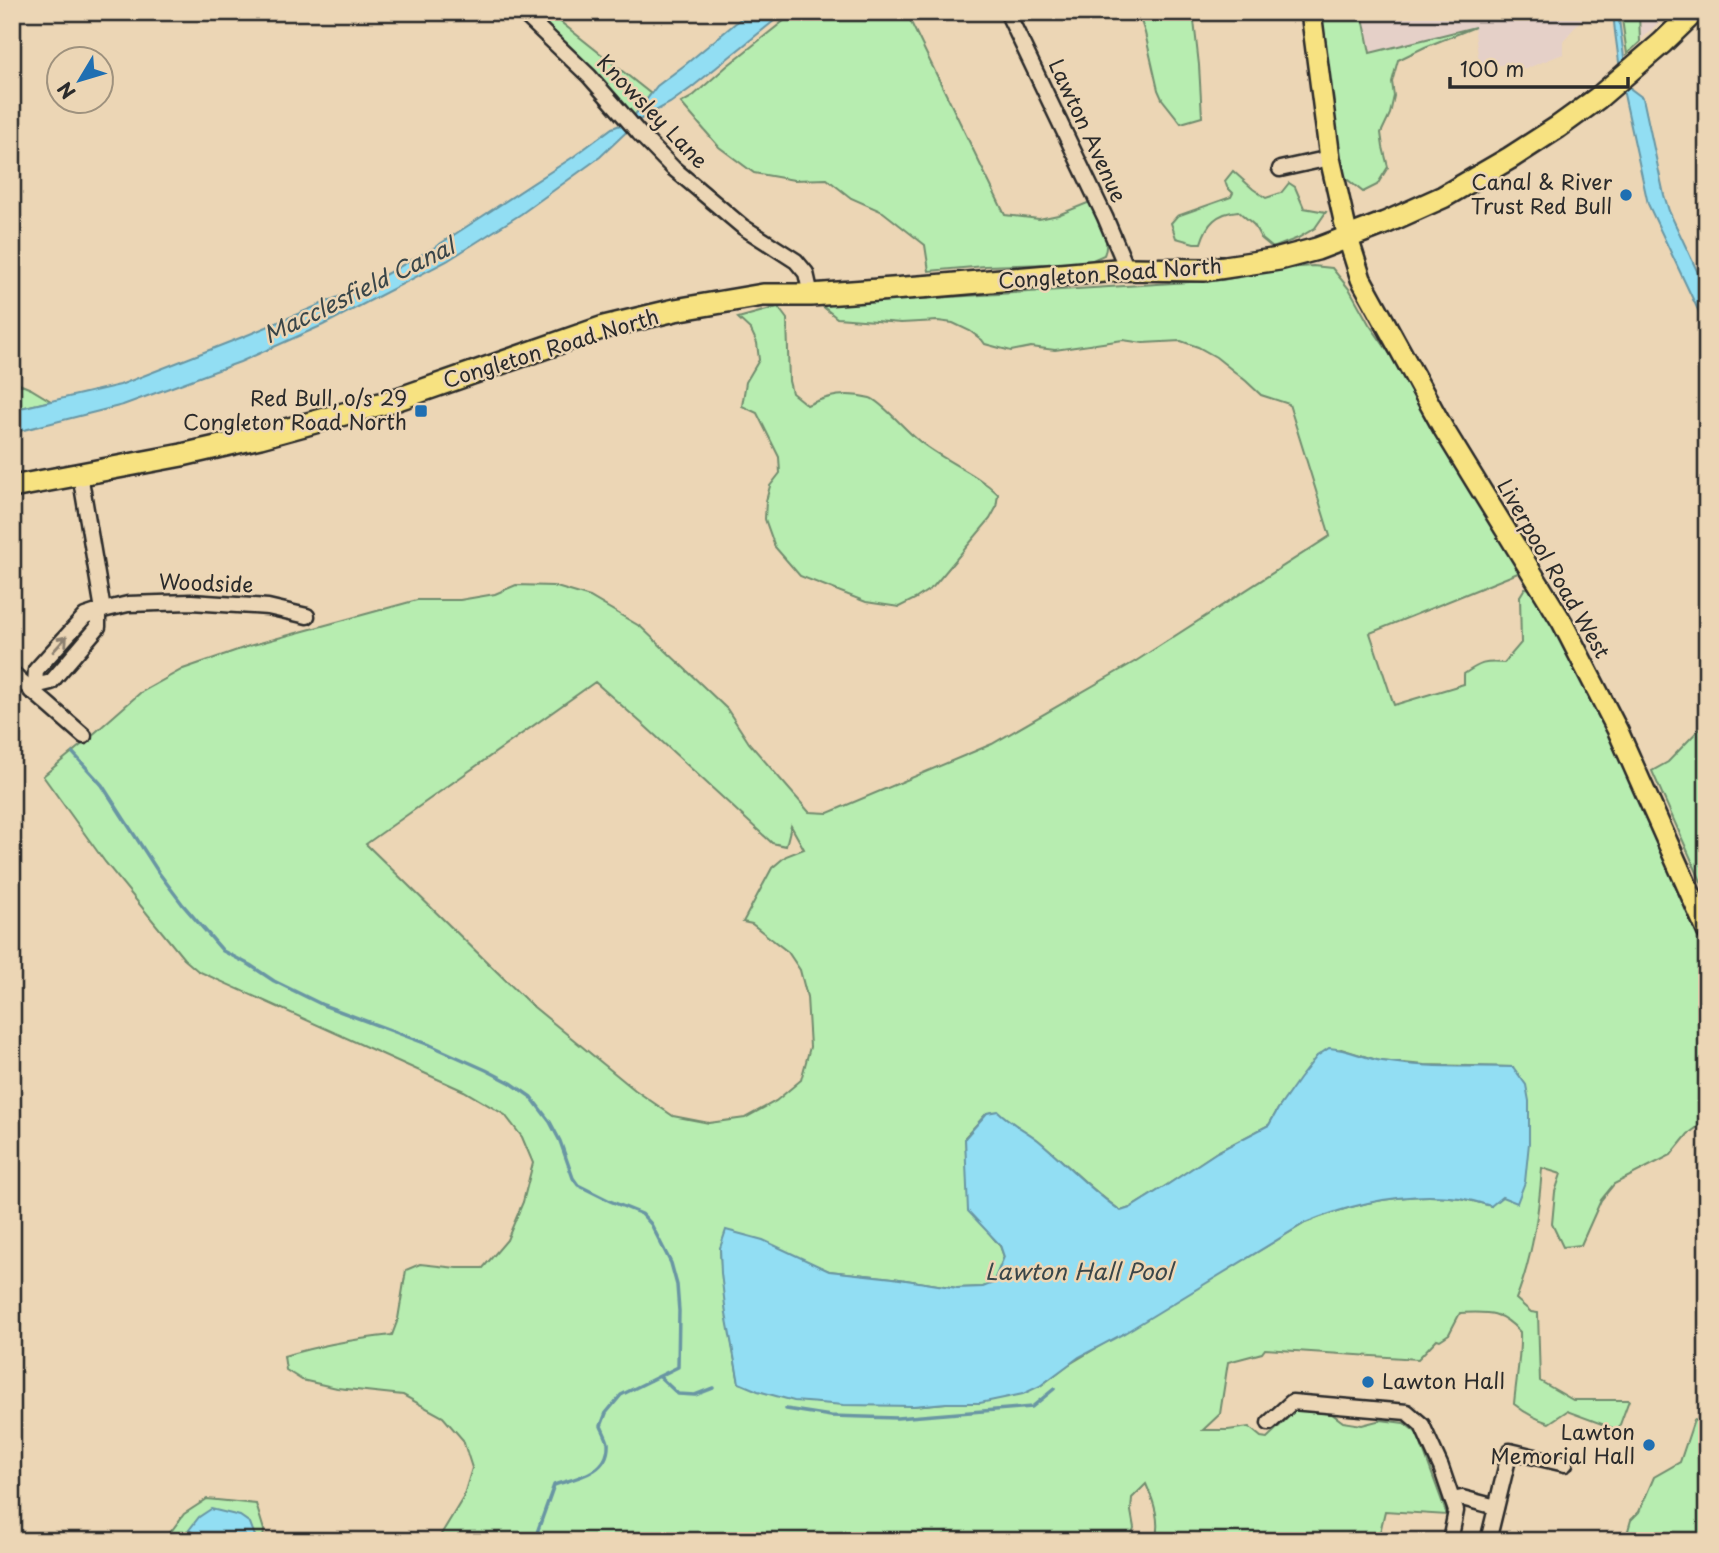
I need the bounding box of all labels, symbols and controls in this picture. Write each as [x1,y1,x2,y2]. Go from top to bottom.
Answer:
north arrow [46,46,116,116]
street label: Knowsley Lane [590,46,716,175]
scale bar [1450,46,1628,90]
text: 100 m [1460,52,1524,84]
street label: Lawton Avenue [1042,53,1136,207]
text: N [50,77,81,106]
place label: Canal & River Trust Red Bull [1471,165,1612,221]
marker: Canal & River Trust Red Bull [1618,187,1634,203]
water label: Macclesfield Canal [257,226,463,351]
street label: Congleton Road North [997,248,1223,296]
street label: Congleton Road North [439,299,662,395]
place label: Red Bull, o/s 29 Congleton Road North [183,381,407,437]
marker: Red Bull, o/s 29 Congleton Road North [413,403,429,419]
street label: Liverpool Road West [1490,472,1619,664]
street label: Woodside [158,564,254,600]
one-way arrow [52,635,68,653]
water label: Lawton Hall Pool [985,1253,1176,1288]
place label: Lawton Hall [1382,1364,1505,1396]
marker: Lawton Hall [1360,1374,1376,1390]
place label: Lawton Memorial Hall [1490,1415,1635,1471]
marker: Lawton Memorial Hall [1641,1437,1657,1453]

